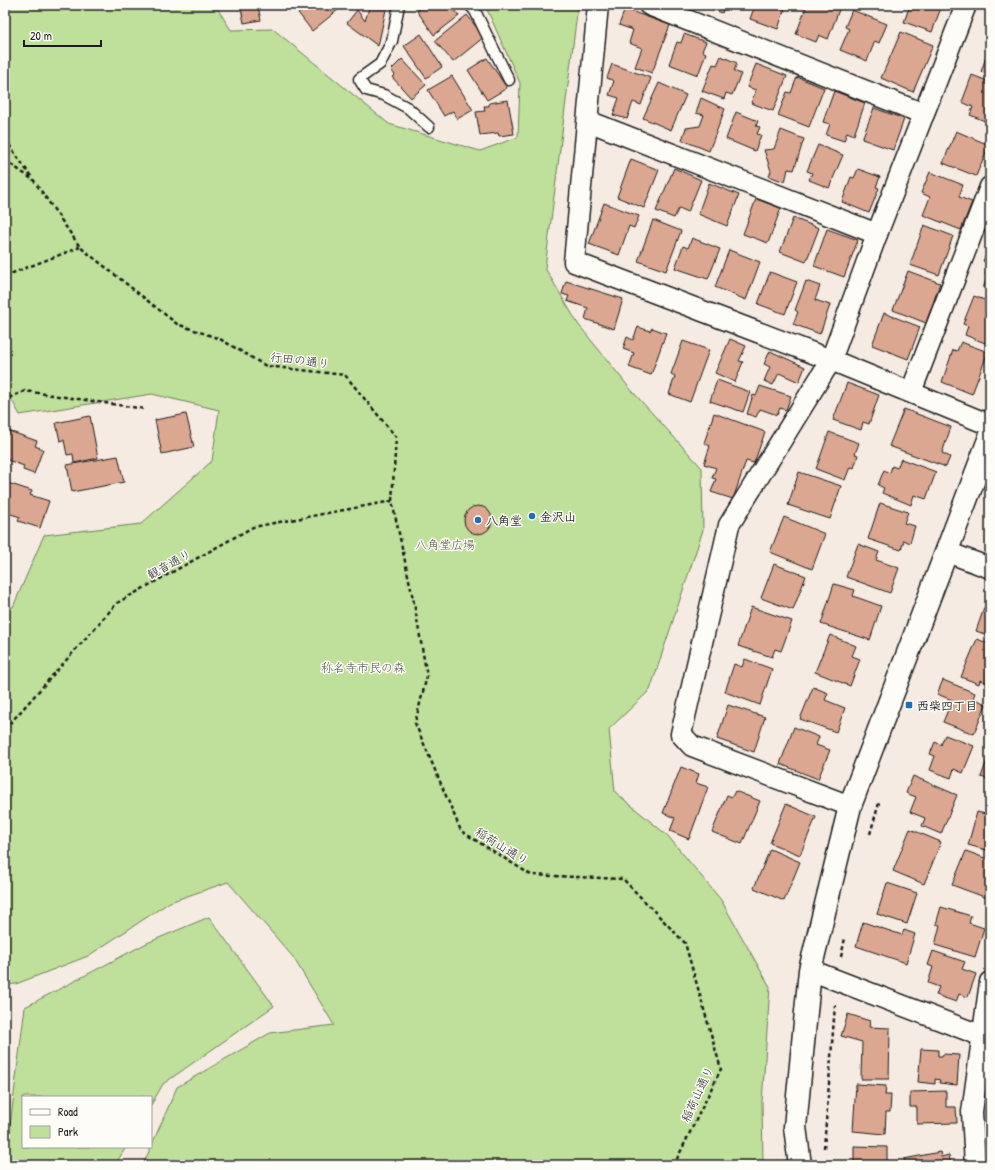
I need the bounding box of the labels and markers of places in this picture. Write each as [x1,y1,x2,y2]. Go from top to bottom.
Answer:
place label: 金沢山 [540,508,576,525]
marker: 金沢山 [527,511,537,521]
place label: 八角堂 [486,512,522,529]
marker: 八角堂 [473,515,483,525]
place label: 西柴四丁目 [917,697,977,714]
marker: 西柴四丁目 [904,700,914,710]

